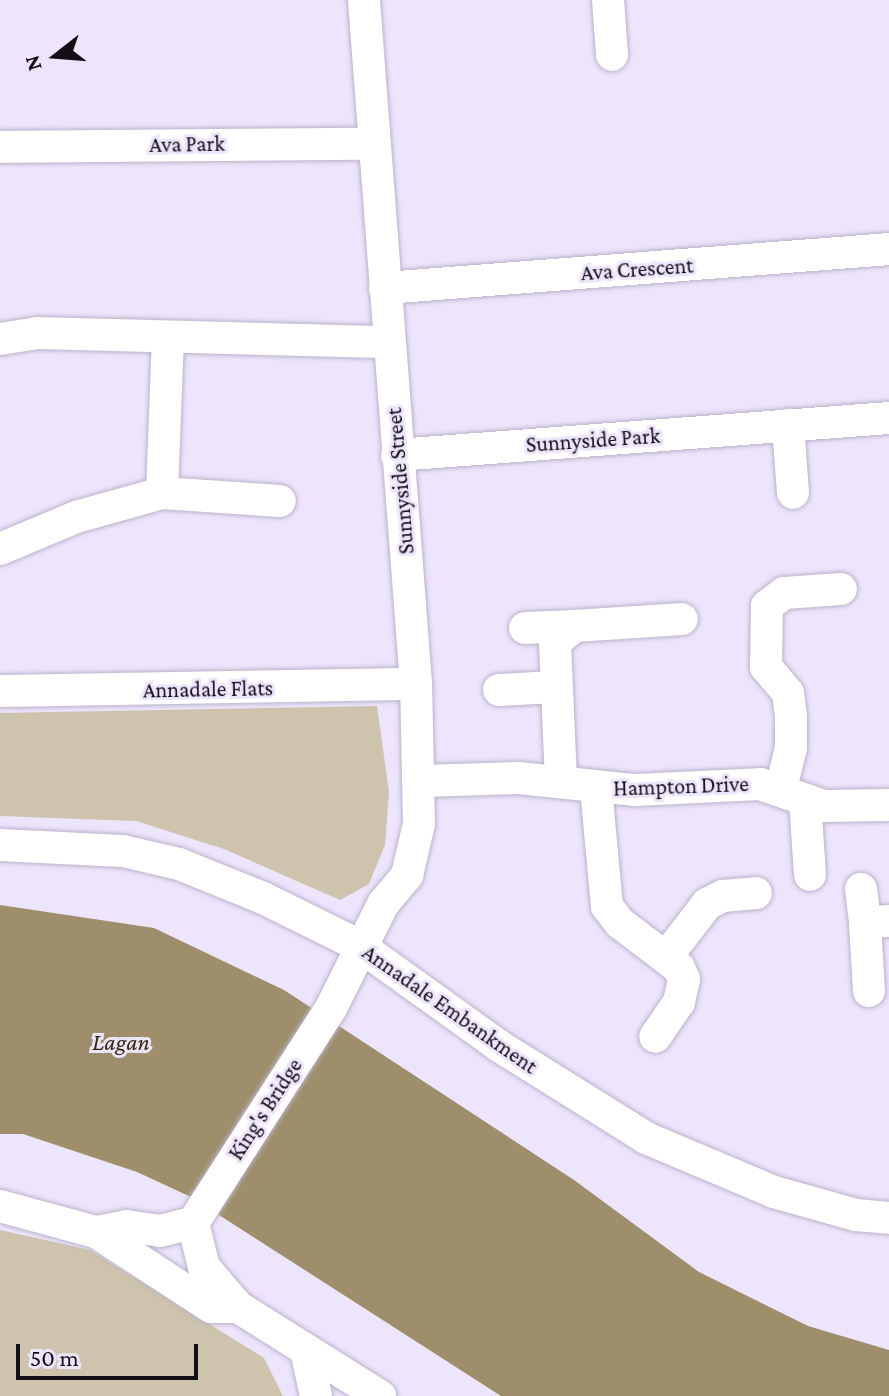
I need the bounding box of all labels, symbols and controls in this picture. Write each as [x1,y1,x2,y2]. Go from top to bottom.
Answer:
north arrow [16,16,96,96]
text: N [18,52,47,74]
street label: Ava Park [149,130,225,158]
street label: Ava Crescent [580,252,694,286]
street label: Sunnyside Street [380,407,420,555]
street label: Sunnyside Park [525,422,661,458]
street label: Annadale Flats [143,675,273,703]
street label: Hampton Drive [613,770,749,802]
street label: Annadale Embankment [357,939,543,1079]
water label: Lagan [92,1028,150,1056]
street label: King's Bridge [222,1053,308,1165]
scale bar [20,1328,202,1378]
text: 50 m [30,1344,79,1371]

